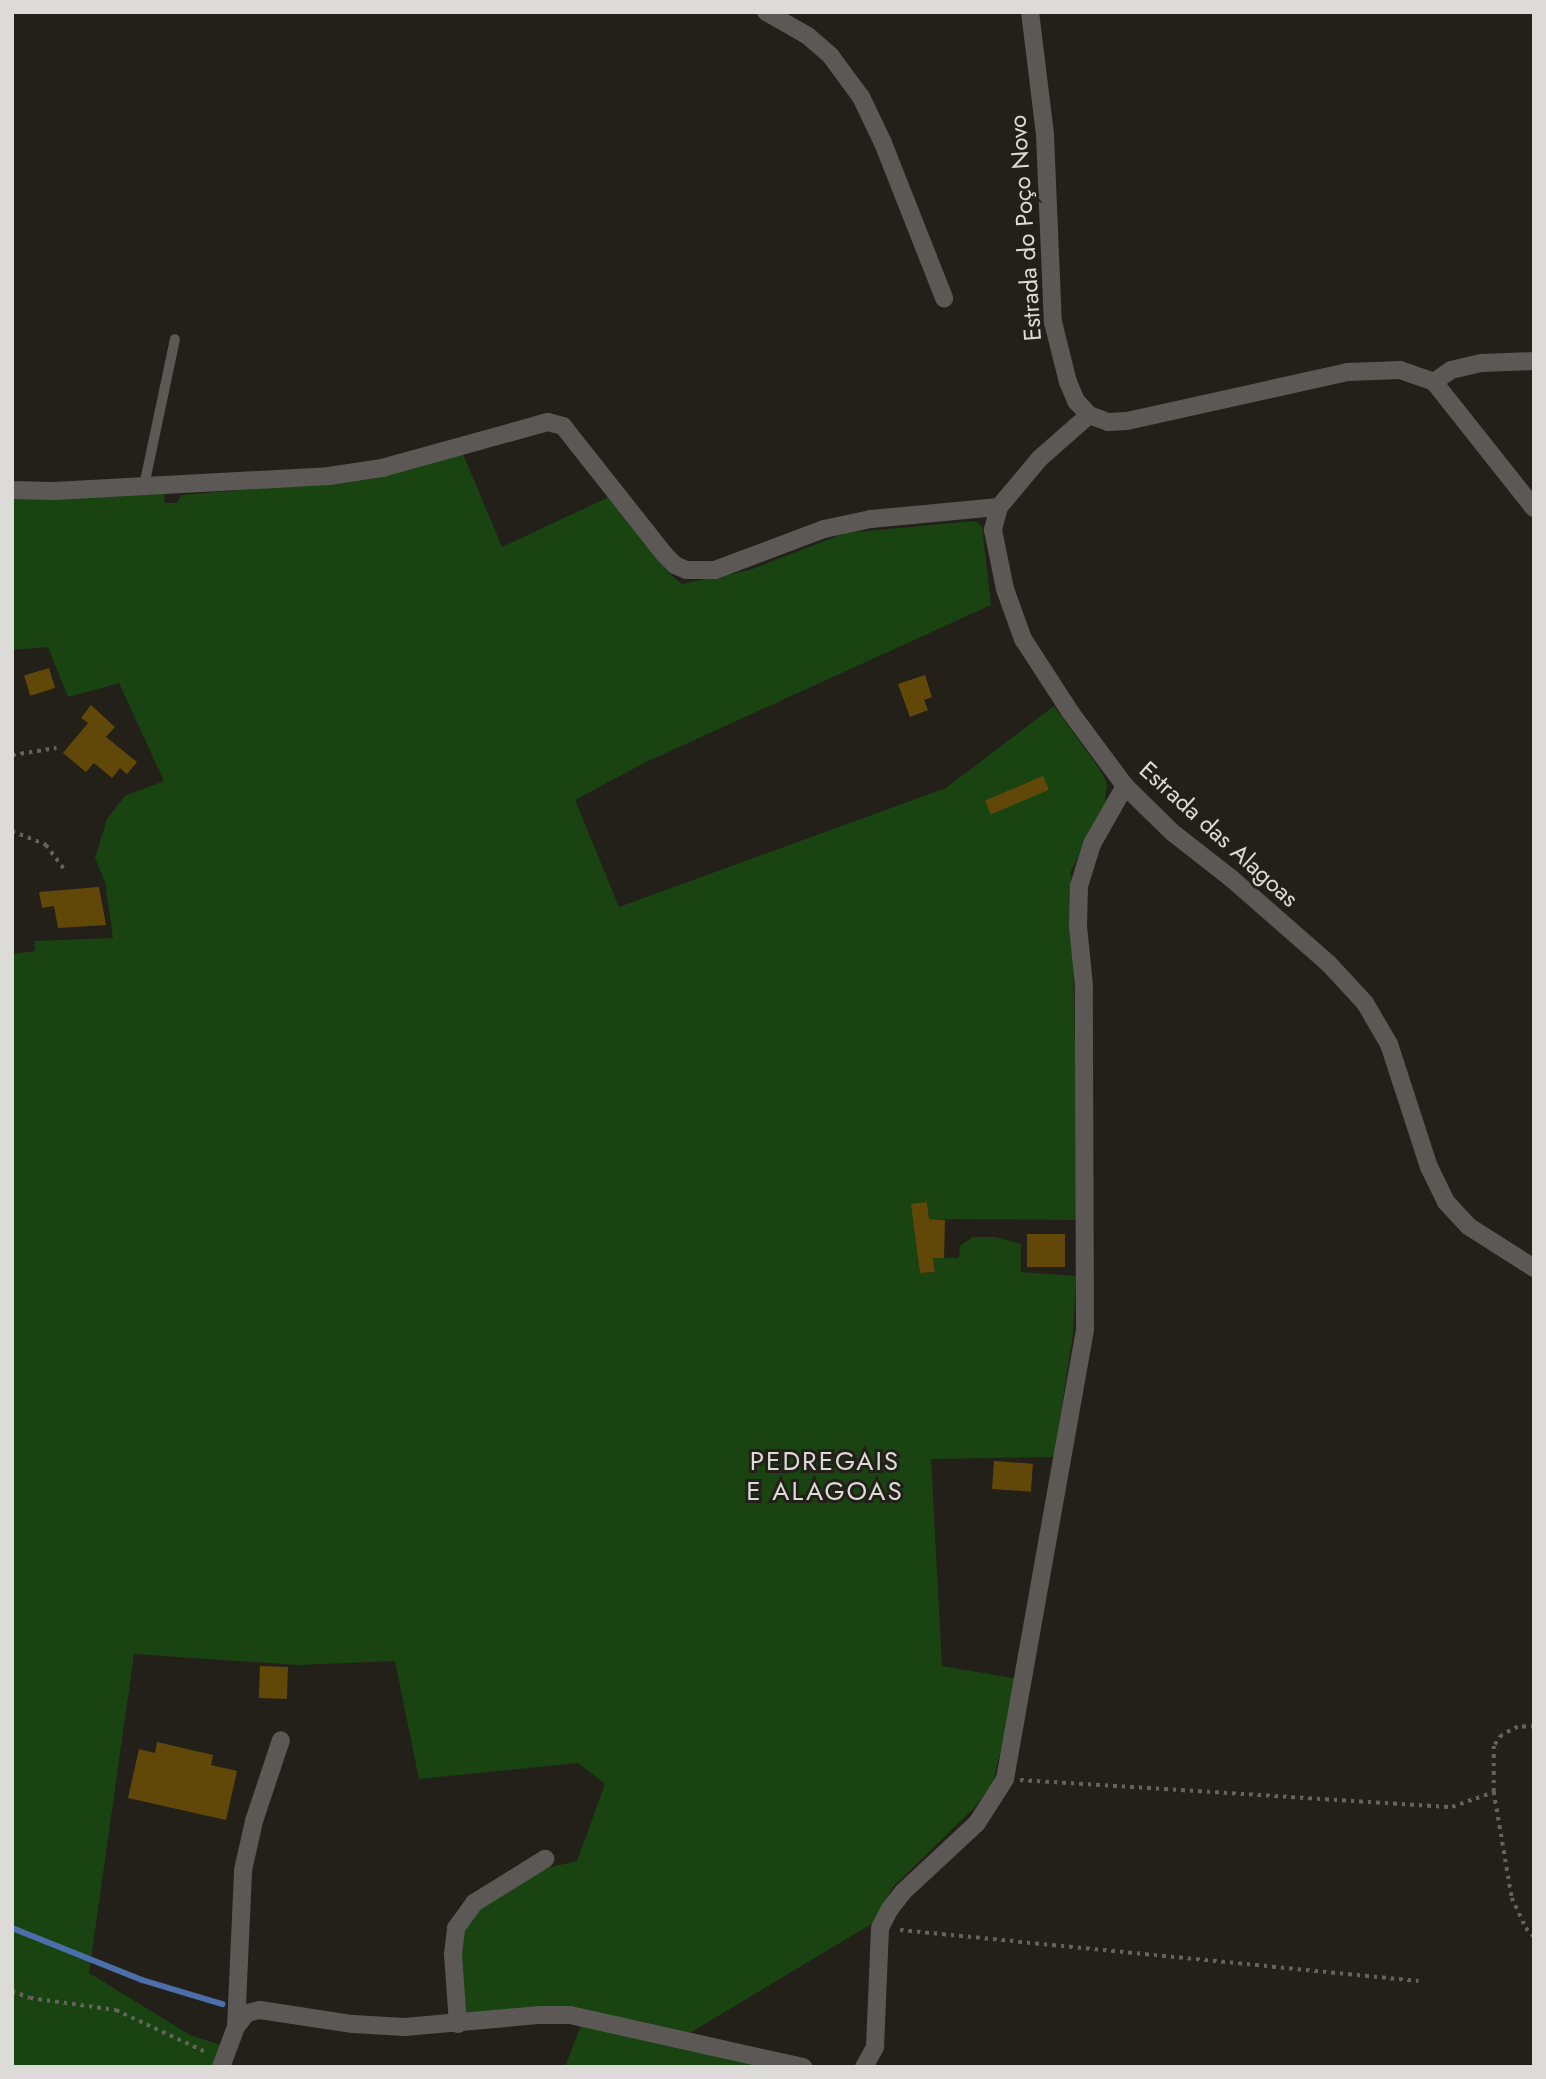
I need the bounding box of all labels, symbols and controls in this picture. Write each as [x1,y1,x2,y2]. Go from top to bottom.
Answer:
street label: Estrada do Poço Novo [1003,114,1047,342]
street label: Estrada das Alagoas [1134,755,1304,913]
district label: PEDREGAIS E ALAGOAS [747,1446,903,1508]

